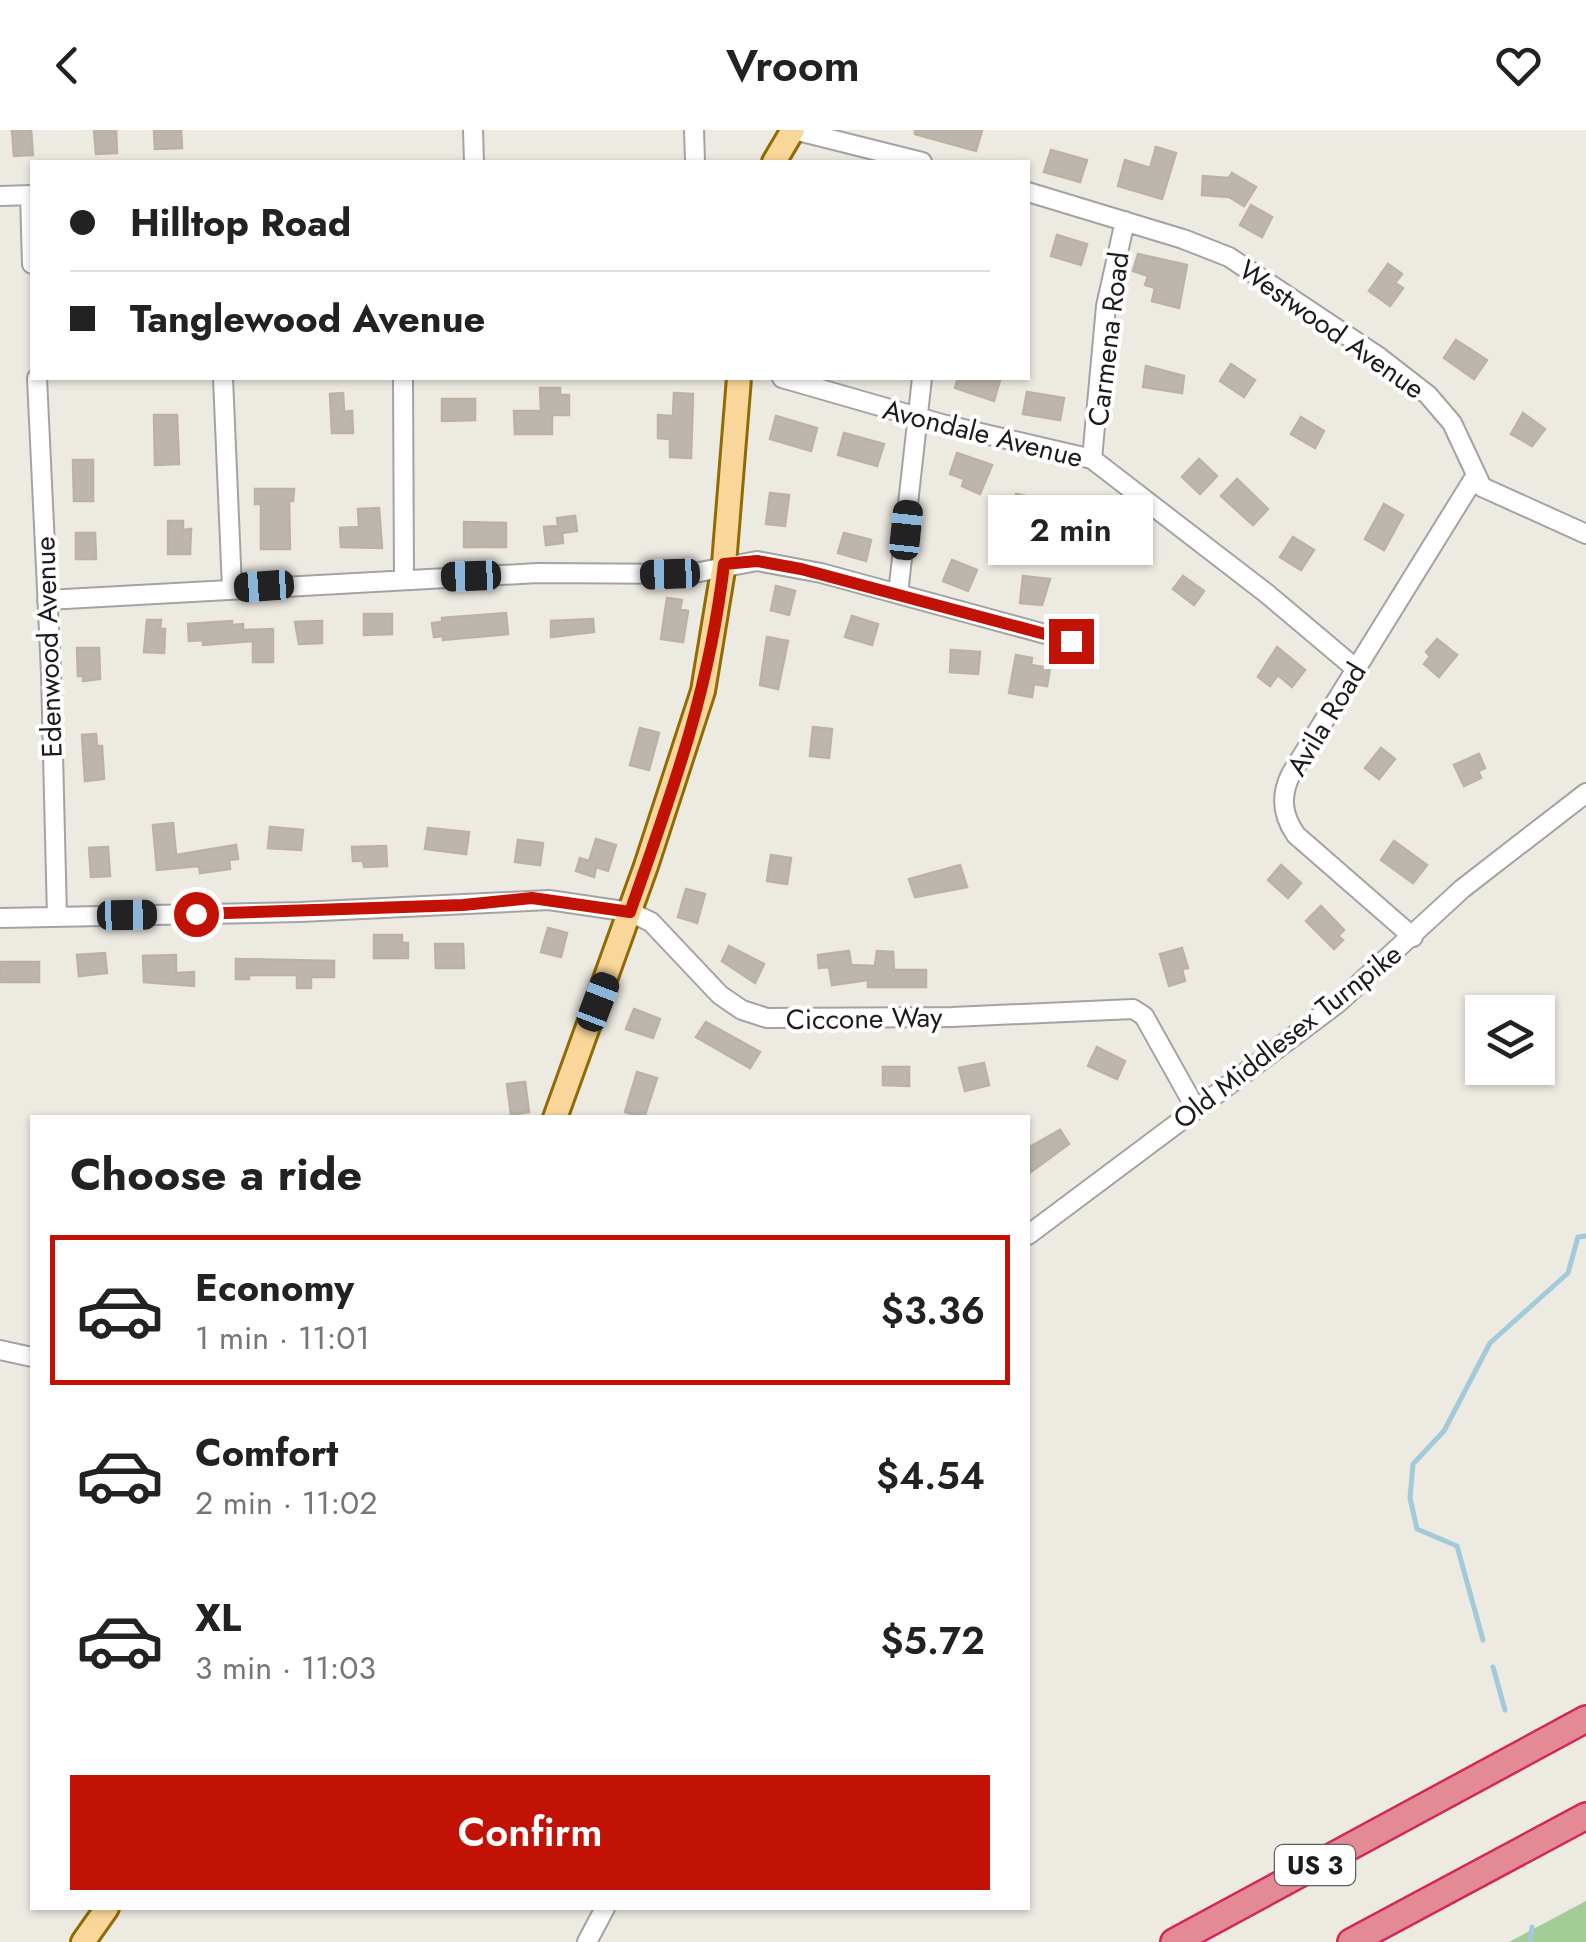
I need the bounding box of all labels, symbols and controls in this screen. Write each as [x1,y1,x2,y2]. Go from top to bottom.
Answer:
text: Vroom [726,33,860,98]
icon: back [40,38,95,93]
icon: heart [1491,38,1546,93]
text: Hilltop Road [130,195,351,250]
street label: Carmena Road [1077,249,1140,429]
street label: Westwood Avenue [1230,250,1433,409]
text: Tanglewood Avenue [130,291,485,346]
street label: Avondale Avenue [879,389,1087,478]
callout: 2 min [988,496,1154,566]
car [888,499,924,561]
text: 2 min [1029,507,1112,553]
street label: Edenwood Avenue [24,536,73,758]
car [639,558,701,590]
car [440,560,502,592]
car [233,569,295,603]
route end [1049,619,1094,664]
street label: Avila Road [1277,655,1376,784]
route start [174,892,219,937]
car [97,899,157,931]
street label: Old Middlesex Turnpike [1164,934,1410,1139]
car [573,969,623,1035]
map controls [1465,995,1555,1085]
button: layers [1465,995,1555,1085]
street label: Ciccone Way [785,997,943,1040]
text: Choose a ride [70,1142,362,1207]
text: Economy [195,1260,354,1315]
icon: car [75,1265,165,1355]
text: $3.36 [881,1283,985,1338]
text: 1 min · 11:01 [195,1315,370,1361]
text: Comfort [195,1425,338,1480]
icon: car [75,1430,165,1520]
text: $4.54 [876,1448,985,1503]
text: 2 min · 11:02 [195,1480,378,1526]
text: XL [195,1590,241,1645]
icon: car [75,1595,165,1685]
text: $5.72 [880,1613,985,1668]
text: 3 min · 11:03 [195,1645,376,1691]
button: Confirm [70,1775,990,1890]
road number: US 3 [1275,1845,1355,1885]

